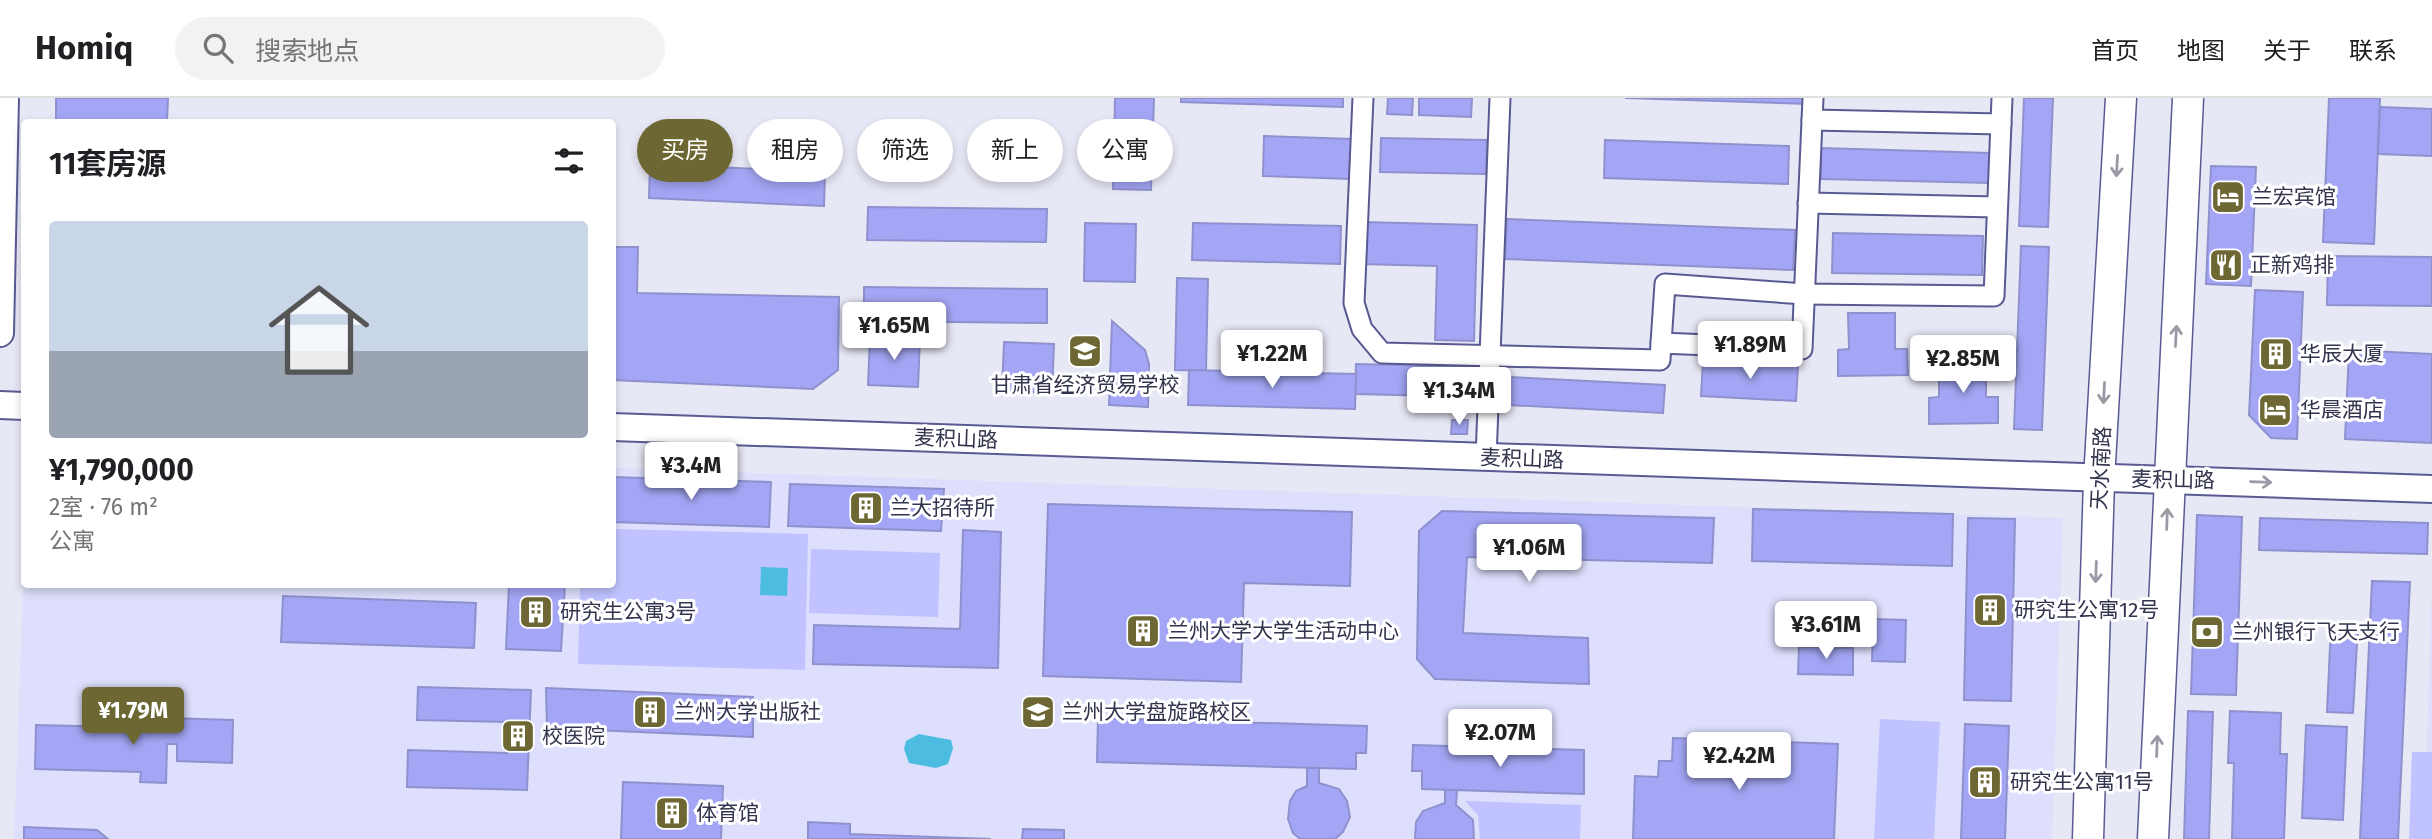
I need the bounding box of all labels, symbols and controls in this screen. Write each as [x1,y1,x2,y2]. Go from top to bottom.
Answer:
search box [175,17,665,80]
text: Homiq [35,28,133,68]
icon: search [199,29,237,67]
text: 搜索地点 [255,36,359,67]
text: 首页 [2091,37,2139,65]
text: 地图 [2177,37,2225,65]
text: 关于 [2263,37,2311,65]
text: 联系 [2349,37,2397,65]
chip: 买房 [637,119,733,182]
chip: 租房 [747,119,843,182]
chip: 筛选 [857,119,953,182]
chip: 新上 [967,119,1063,182]
chip: 公寓 [1077,119,1173,182]
icon: filters [550,142,588,180]
text: 11套房源 [49,146,166,182]
one-way arrow [2111,154,2124,177]
hotel icon: 兰宏宾馆 [2209,178,2247,216]
place label: 兰宏宾馆 [2252,184,2336,210]
restaurant icon: 正新鸡排 [2207,246,2245,284]
place label: 正新鸡排 [2250,252,2334,278]
icon: home [256,267,382,393]
pin: ¥1.65M [837,302,951,362]
text: ¥1.65M [858,311,930,339]
pin: ¥1.89M [1693,322,1807,381]
one-way arrow [2169,325,2182,348]
pin: ¥1.22M [1215,330,1329,390]
text: ¥1.89M [1714,330,1786,358]
school or university icon: 甘肃省经济贸易学校 [1066,332,1104,370]
building icon: 华辰大厦 [2257,335,2295,373]
pin: ¥2.85M [1906,336,2020,395]
text: ¥1.22M [1237,339,1307,367]
place label: 华辰大厦 [2300,341,2384,367]
text: ¥2.85M [1926,344,2000,372]
pin: ¥1.34M [1402,368,1516,427]
place label: 甘肃省经济贸易学校 [991,372,1180,398]
text: ¥1.34M [1423,376,1495,404]
one-way arrow [2098,381,2111,404]
hotel icon: 华晨酒店 [2256,391,2294,429]
place label: 华晨酒店 [2300,397,2384,423]
street label: 麦积山路 [914,425,998,453]
street label: 天水南路 [2086,425,2116,511]
pin: ¥3.4M [642,442,740,502]
street label: 麦积山路 [1480,445,1564,473]
text: ¥3.4M [661,451,721,479]
text: ¥1,790,000 [49,452,194,488]
street label: 麦积山路 [2131,466,2215,494]
one-way arrow [2250,475,2273,488]
building icon: 兰大招待所 [847,489,885,527]
text: 2室 · 76 m² [49,493,158,521]
place label: 兰大招待所 [890,495,995,521]
one-way arrow [2160,508,2173,531]
pin: ¥1.06M [1472,524,1586,584]
text: 公寓 [49,527,95,555]
text: ¥1.06M [1493,533,1565,561]
one-way arrow [2090,560,2103,583]
building icon: 研究生公寓12号 [1971,591,2009,629]
building icon: 研究生公寓3号 [517,593,555,631]
place label: 研究生公寓12号 [2014,597,2160,623]
place label: 研究生公寓3号 [560,599,696,625]
pin: ¥3.61M [1769,602,1883,661]
text: ¥3.61M [1791,610,1861,638]
building icon: 兰州大学大学生活动中心 [1124,612,1162,650]
bank icon: 兰州银行飞天支行 [2188,613,2226,651]
place label: 兰州大学大学生活动中心 [1168,618,1399,644]
place label: 兰州银行飞天支行 [2232,619,2400,645]
pin: ¥1.79M [76,688,190,747]
building icon: 兰州大学出版社 [631,693,669,731]
school or university icon: 兰州大学盘旋路校区 [1019,693,1057,731]
text: ¥1.79M [98,696,168,724]
place label: 兰州大学出版社 [674,699,821,725]
place label: 兰州大学盘旋路校区 [1062,699,1251,725]
pin: ¥2.07M [1443,710,1557,769]
building icon: 校医院 [499,717,537,755]
text: ¥2.07M [1464,718,1536,746]
place label: 校医院 [542,723,605,749]
pin: ¥2.42M [1682,732,1796,792]
one-way arrow [2151,735,2164,758]
text: ¥2.42M [1703,741,1775,769]
building icon: 研究生公寓11号 [1966,763,2004,801]
place label: 研究生公寓11号 [2010,769,2154,795]
building icon: 体育馆 [653,794,691,832]
place label: 体育馆 [696,800,759,826]

